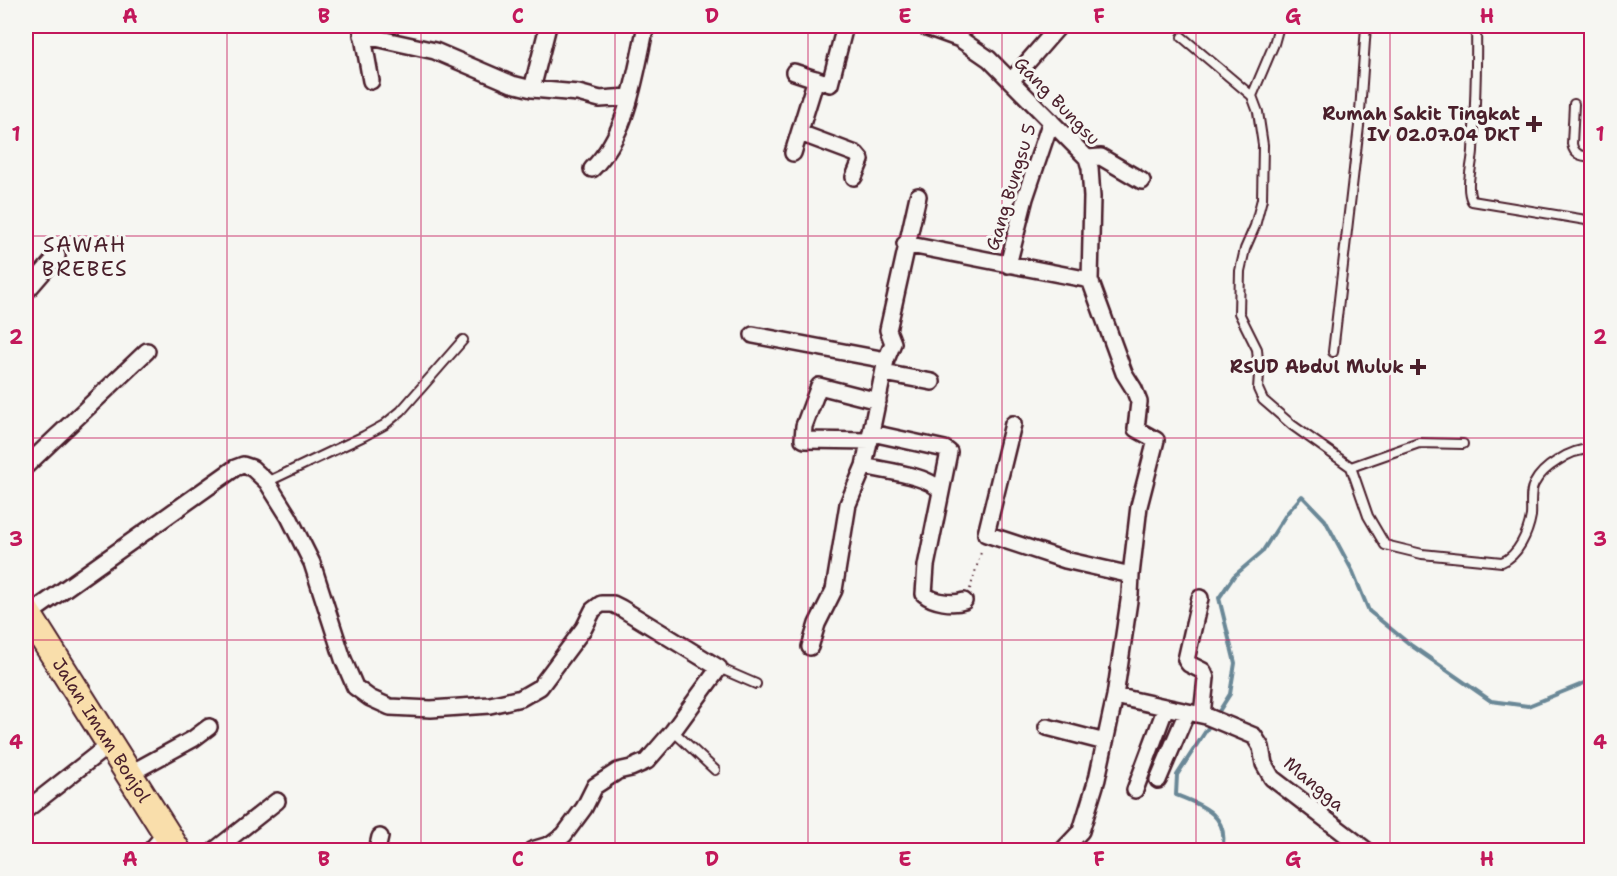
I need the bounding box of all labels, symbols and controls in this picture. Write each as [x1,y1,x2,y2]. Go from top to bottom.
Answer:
text: A [122,3,138,29]
text: B [318,3,330,29]
text: C [512,3,524,29]
text: D [705,3,719,29]
text: E [898,3,912,29]
text: F [1093,3,1105,29]
text: G [1285,3,1301,29]
text: H [1480,3,1494,29]
street label: Gang Bungsu [1009,52,1105,150]
place label: Rumah Sakit Tingkat IV 02.07.04 DKT [1322,102,1520,147]
marker: Rumah Sakit Tingkat IV 02.07.04 DKT [1525,115,1543,133]
text: 1 [11,121,21,147]
street label: Gang Bungsu 5 [980,121,1042,253]
text: 1 [1595,121,1605,147]
district label: SAWAH BREBES [42,231,128,283]
text: 2 [9,324,23,350]
text: 2 [1593,324,1607,350]
place label: RSUD Abdul Muluk [1230,355,1404,379]
marker: RSUD Abdul Muluk [1409,358,1427,376]
text: 3 [9,526,23,552]
text: 3 [1593,526,1607,552]
street label: Jalan Imam Bonjol [47,653,156,808]
text: 4 [9,729,23,755]
text: 4 [1593,729,1607,755]
street label: Mangga [1279,752,1349,816]
text: A [122,846,138,872]
text: B [318,846,330,872]
text: C [512,846,524,872]
text: D [705,846,719,872]
text: E [898,846,912,872]
text: F [1093,846,1105,872]
text: G [1285,846,1301,872]
text: H [1480,846,1494,872]

